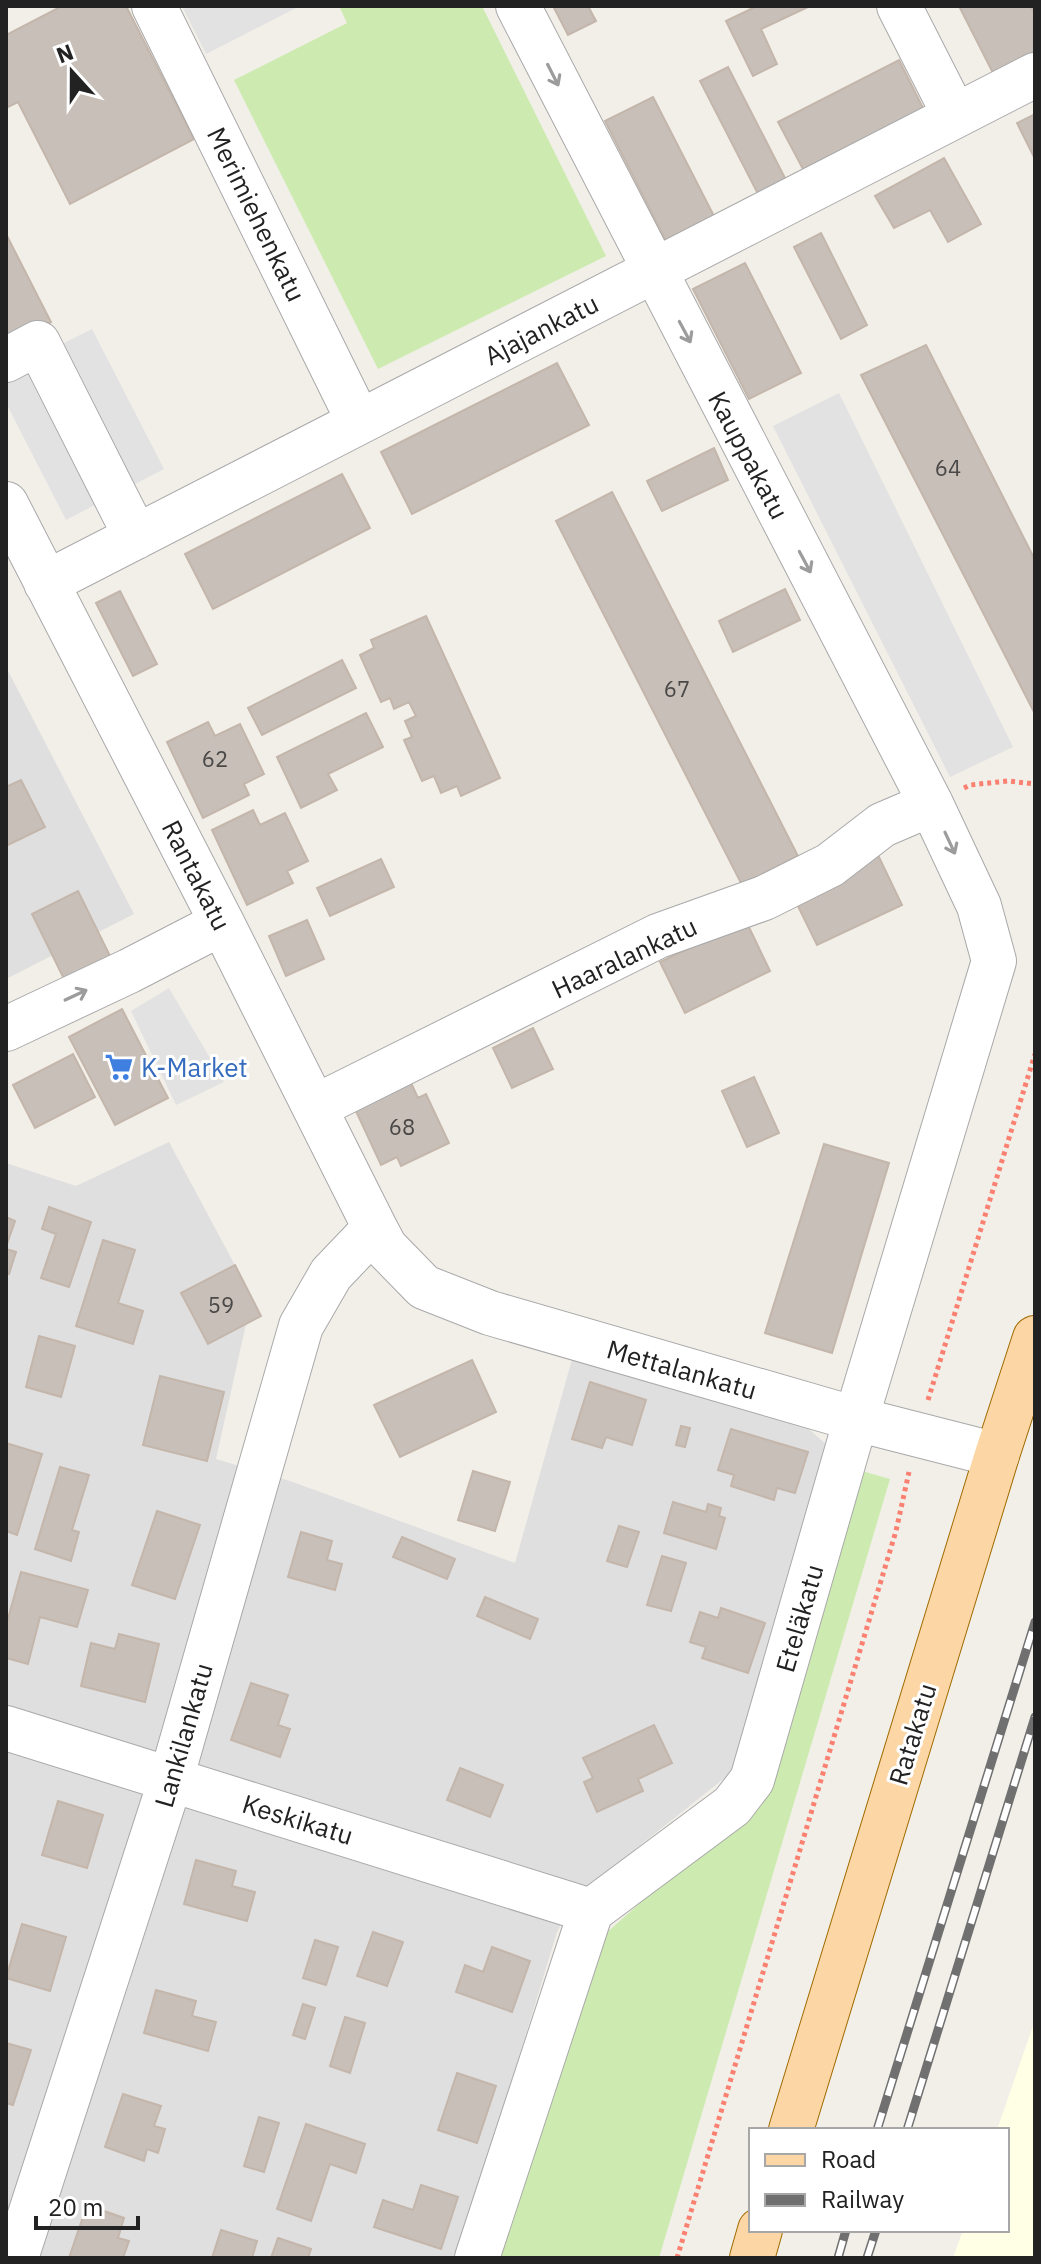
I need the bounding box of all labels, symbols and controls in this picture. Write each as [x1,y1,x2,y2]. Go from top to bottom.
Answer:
north arrow [32,32,112,112]
text: N [52,36,77,69]
one-way arrow [546,63,562,87]
street label: Merimiehenkatu [200,121,314,307]
street label: Ajajankatu [478,286,604,372]
one-way arrow [677,319,693,343]
street label: Kauppakatu [701,385,797,525]
house number: 64 [935,453,961,482]
one-way arrow [797,550,813,574]
house number: 67 [664,674,690,703]
house number: 62 [202,744,228,773]
street label: Rantakatu [155,814,239,936]
one-way arrow [943,831,958,855]
street label: Haaralankatu [546,909,702,1005]
one-way arrow [64,987,88,1002]
place label: K-Market [141,1050,248,1084]
supermarket icon: K-Market [104,1052,134,1082]
house number: 68 [389,1112,415,1141]
house number: 59 [208,1290,234,1319]
street label: Mettalankatu [603,1331,761,1407]
street label: Eteläkatu [767,1560,831,1676]
street label: Lankilankatu [146,1659,220,1811]
street label: Ratakatu [880,1679,944,1789]
street label: Keskikatu [238,1786,358,1852]
legend [749,2128,1009,2232]
text: Road [821,2143,876,2175]
scale bar [36,2180,138,2230]
text: Railway [821,2183,904,2215]
text: 20 m [48,2191,103,2223]

